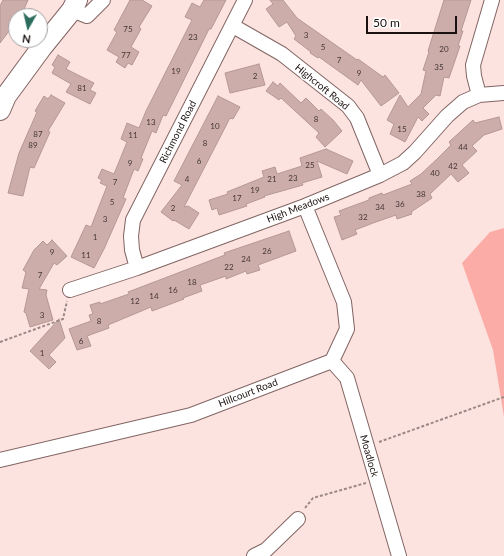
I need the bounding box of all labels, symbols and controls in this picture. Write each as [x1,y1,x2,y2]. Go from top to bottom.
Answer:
north arrow [8,8,48,48]
scale bar [368,8,459,34]
text: 50 m [373,15,400,30]
house number: 75 [123,24,133,34]
house number: 3 [304,30,308,40]
text: N [21,32,32,46]
house number: 23 [188,32,198,42]
house number: 5 [321,42,325,52]
house number: 20 [439,44,449,54]
house number: 77 [121,50,131,60]
house number: 7 [337,55,341,65]
street label: Highcroft Road [293,62,351,112]
house number: 35 [434,62,444,72]
house number: 19 [171,66,181,76]
house number: 9 [357,68,361,78]
house number: 2 [253,71,257,81]
house number: 81 [77,83,87,93]
street label: Richmond Road [157,99,199,165]
house number: 8 [314,114,318,124]
house number: 13 [146,117,156,127]
house number: 10 [210,121,220,131]
house number: 15 [397,124,407,134]
house number: 87 [33,129,43,139]
house number: 11 [128,130,138,140]
house number: 8 [203,138,207,148]
house number: 89 [28,140,38,150]
house number: 44 [458,142,468,152]
house number: 6 [197,156,201,166]
house number: 9 [128,158,132,168]
house number: 25 [305,160,315,170]
house number: 42 [448,161,458,171]
house number: 40 [430,168,440,178]
house number: 23 [288,173,298,183]
house number: 4 [185,174,189,184]
house number: 21 [267,174,277,184]
house number: 7 [113,177,117,187]
house number: 19 [250,185,260,195]
house number: 38 [416,189,426,199]
street label: High Meadows [265,191,331,225]
house number: 17 [232,193,242,203]
house number: 5 [110,197,114,207]
house number: 36 [395,199,405,209]
house number: 34 [375,202,385,212]
house number: 2 [171,203,175,213]
house number: 32 [358,212,368,222]
house number: 3 [103,214,107,224]
house number: 1 [93,232,97,242]
house number: 26 [262,246,272,256]
house number: 9 [50,247,54,257]
house number: 11 [81,250,91,260]
house number: 24 [241,254,251,264]
house number: 22 [224,262,234,272]
house number: 7 [38,270,42,280]
house number: 18 [187,277,197,287]
house number: 16 [168,285,178,295]
house number: 14 [149,291,159,301]
house number: 12 [130,296,140,306]
house number: 3 [40,310,44,320]
house number: 8 [97,316,101,326]
house number: 6 [79,336,83,346]
house number: 1 [40,348,44,358]
street label: Hillcourt Road [217,376,279,410]
street label: Moadlock [357,434,381,478]

